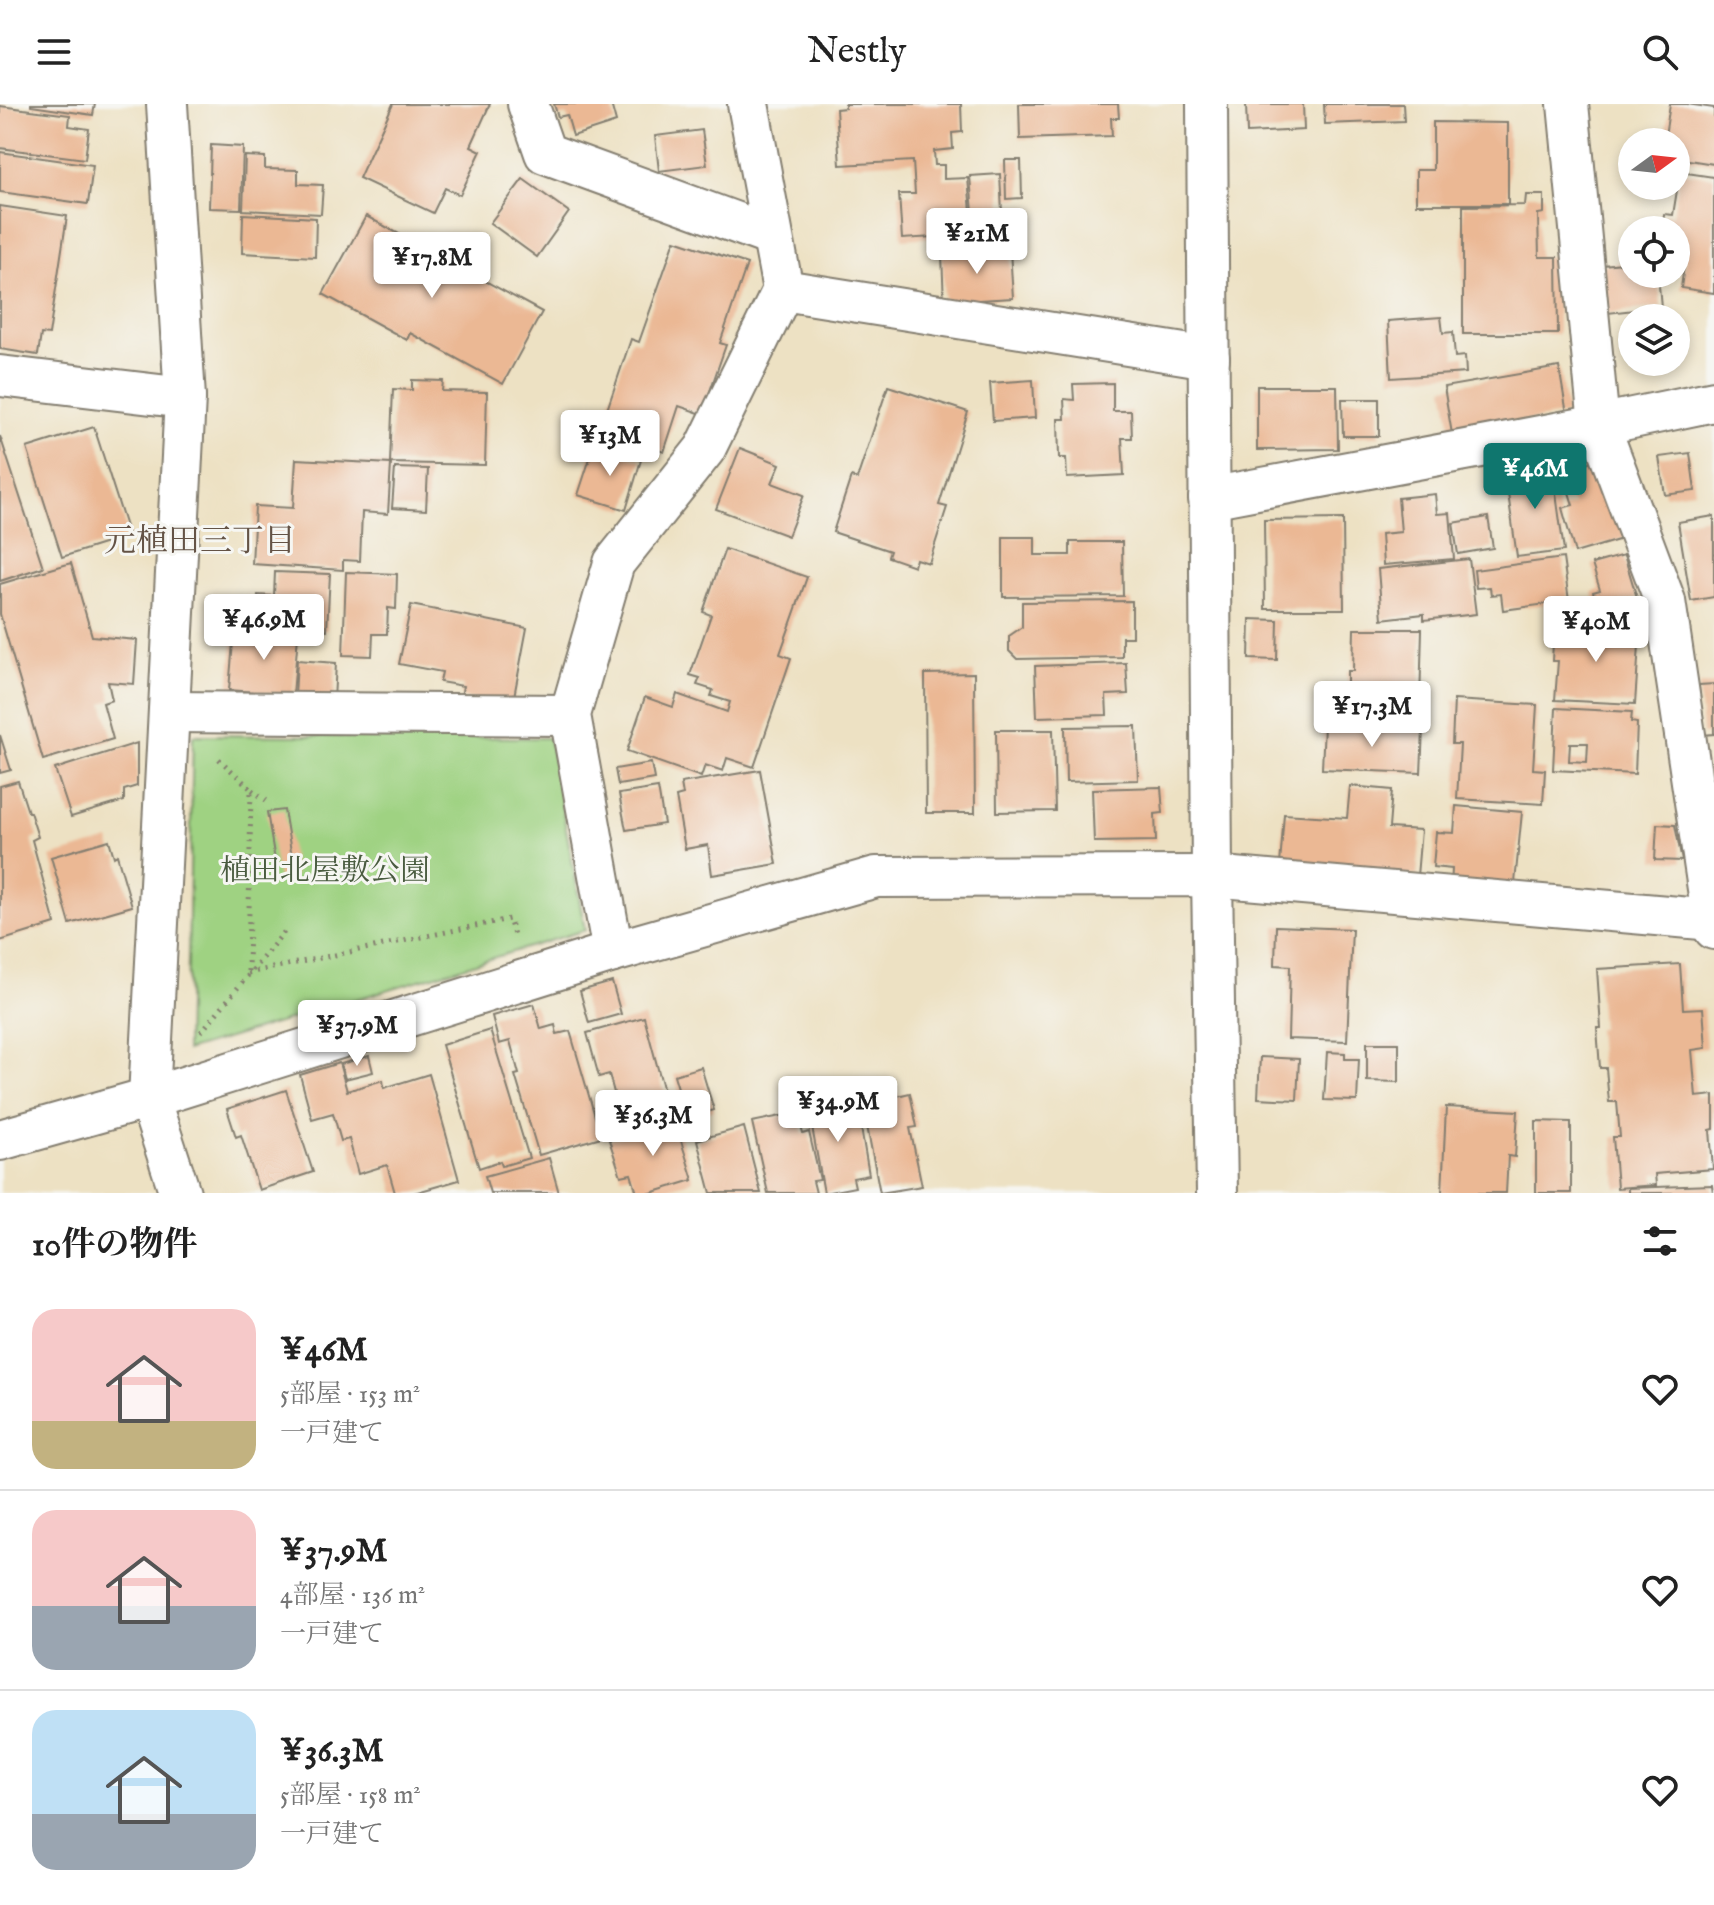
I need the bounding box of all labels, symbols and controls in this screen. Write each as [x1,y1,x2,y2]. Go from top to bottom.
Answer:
text: Nestly [808,29,906,75]
icon: menu [32,30,76,74]
icon: search [1638,30,1682,74]
north arrow [1618,128,1690,200]
map controls [1618,128,1690,376]
pin: ¥21M [930,208,1024,276]
button: locate [1618,216,1690,288]
text: ¥21M [944,217,1010,250]
pin: ¥17.8M [367,232,497,300]
text: ¥17.8M [391,241,473,274]
button: layers [1618,304,1690,376]
pin: ¥13M [563,410,657,478]
text: ¥13M [579,419,641,452]
pin: ¥46M [1488,443,1582,511]
text: ¥46M [1501,452,1569,485]
district label: 元植田三丁目 [104,522,296,563]
pin: ¥46.9M [199,594,329,662]
pin: ¥40M [1549,596,1643,664]
text: ¥46.9M [222,603,306,636]
text: ¥40M [1562,605,1630,638]
pin: ¥17.3M [1307,681,1437,749]
text: ¥17.3M [1332,690,1412,723]
park label: 植田北屋敷公園 [220,853,430,891]
pin: ¥37.9M [292,1000,422,1068]
text: ¥37.9M [316,1009,398,1042]
pin: ¥34.9M [773,1076,903,1144]
text: ¥34.9M [796,1085,880,1118]
pin: ¥36.3M [588,1090,718,1158]
text: ¥36.3M [613,1099,693,1132]
icon: filters [1638,1219,1682,1263]
text: 10件の物件 [32,1224,197,1267]
text: ¥46M [280,1329,368,1372]
icon: home [96,1341,192,1437]
icon: heart [1638,1367,1682,1411]
text: 5部屋 · 153 m² [280,1378,420,1411]
text: 一戸建て [280,1417,384,1450]
text: ¥37.9M [280,1530,388,1573]
icon: home [96,1542,192,1638]
icon: heart [1638,1568,1682,1612]
text: 4部屋 · 136 m² [280,1579,425,1612]
text: 一戸建て [280,1618,384,1651]
text: ¥36.3M [280,1730,384,1773]
icon: home [96,1742,192,1838]
icon: heart [1638,1768,1682,1812]
text: 5部屋 · 158 m² [280,1779,421,1812]
text: 一戸建て [280,1818,384,1851]

